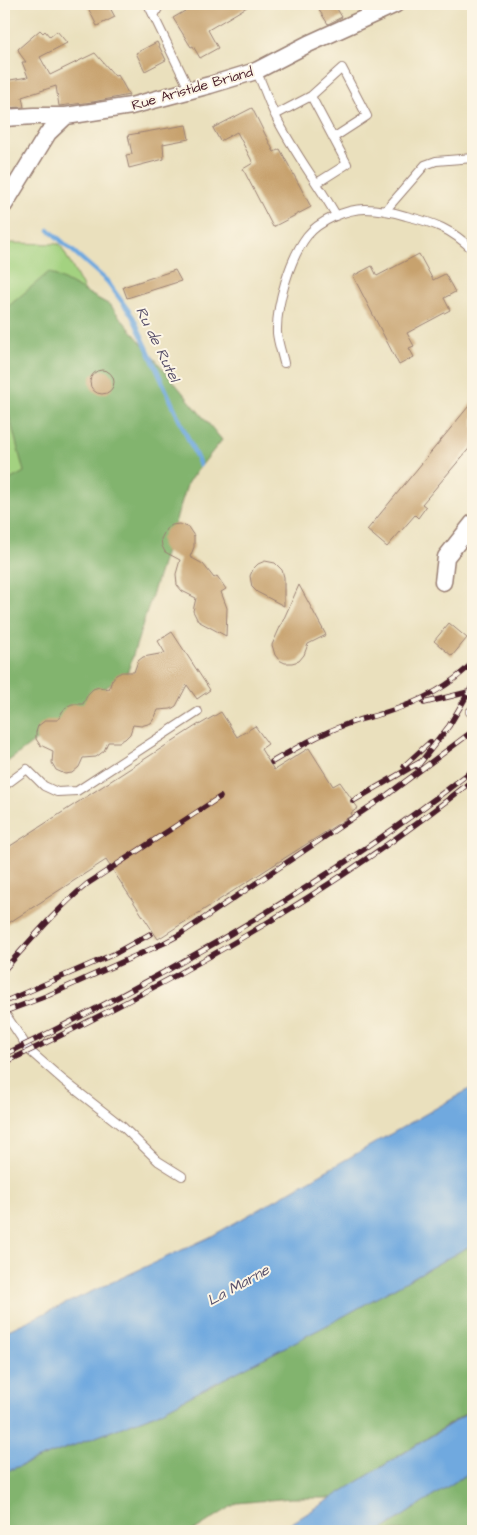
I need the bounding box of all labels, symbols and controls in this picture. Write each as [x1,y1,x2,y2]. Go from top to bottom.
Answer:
street label: Rue Aristide Briand [129,62,255,116]
water label: Ru de Rutel [130,303,185,387]
water label: La Marne [203,1259,274,1311]

